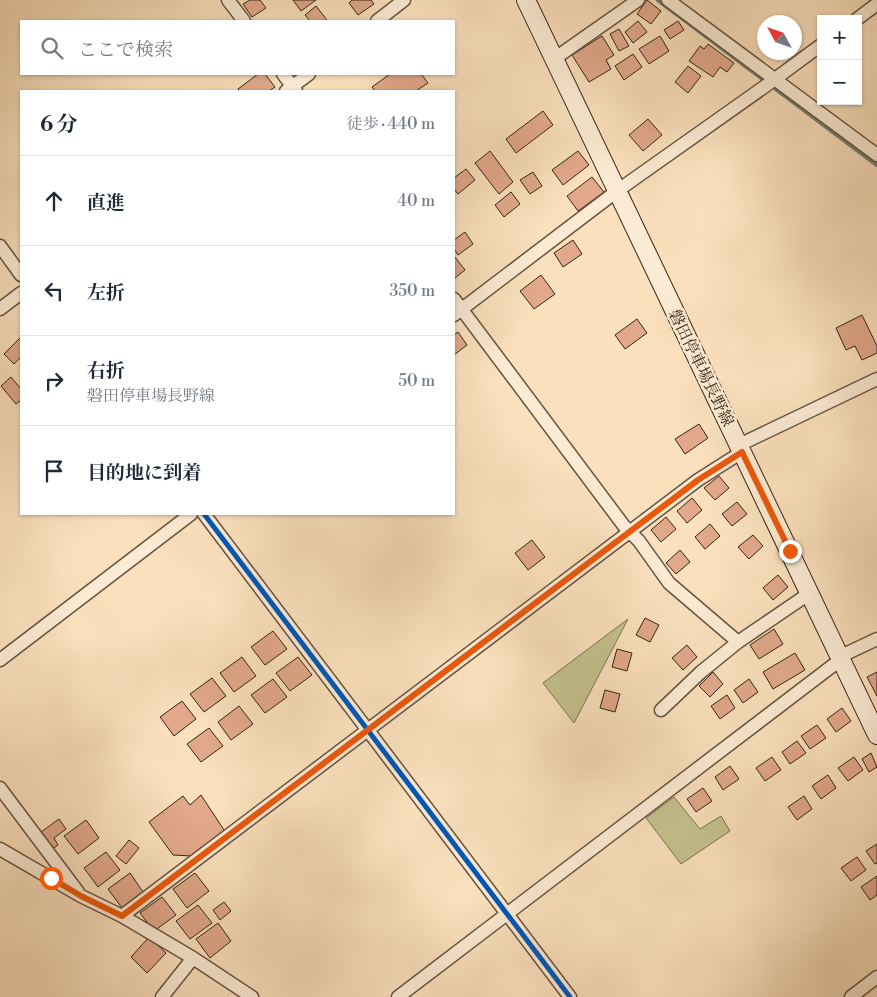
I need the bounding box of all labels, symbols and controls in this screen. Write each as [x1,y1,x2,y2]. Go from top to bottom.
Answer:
north arrow [757,15,802,60]
map controls [817,15,862,105]
button: + [817,15,862,60]
search box [20,20,455,75]
icon: search [38,34,66,62]
text: ここで検索 [78,38,173,62]
button: − [817,60,862,105]
text: 6 分 [40,112,78,138]
text: 徒歩 · 440 m [346,114,435,134]
icon: ahead [40,187,68,215]
text: 直進 [87,191,125,215]
text: 40 m [398,191,435,211]
icon: left [40,277,68,305]
text: 左折 [87,281,125,305]
text: 350 m [389,281,435,301]
street label: 磐田停車場長野線 [664,306,738,430]
text: 右折 [87,359,125,383]
icon: right [40,367,68,395]
text: 50 m [398,371,435,391]
text: 磐田停車場長野線 [87,386,215,406]
icon: arrive [40,457,68,485]
text: 目的地に到着 [87,461,201,485]
route end [779,540,802,563]
route start [40,867,63,890]

